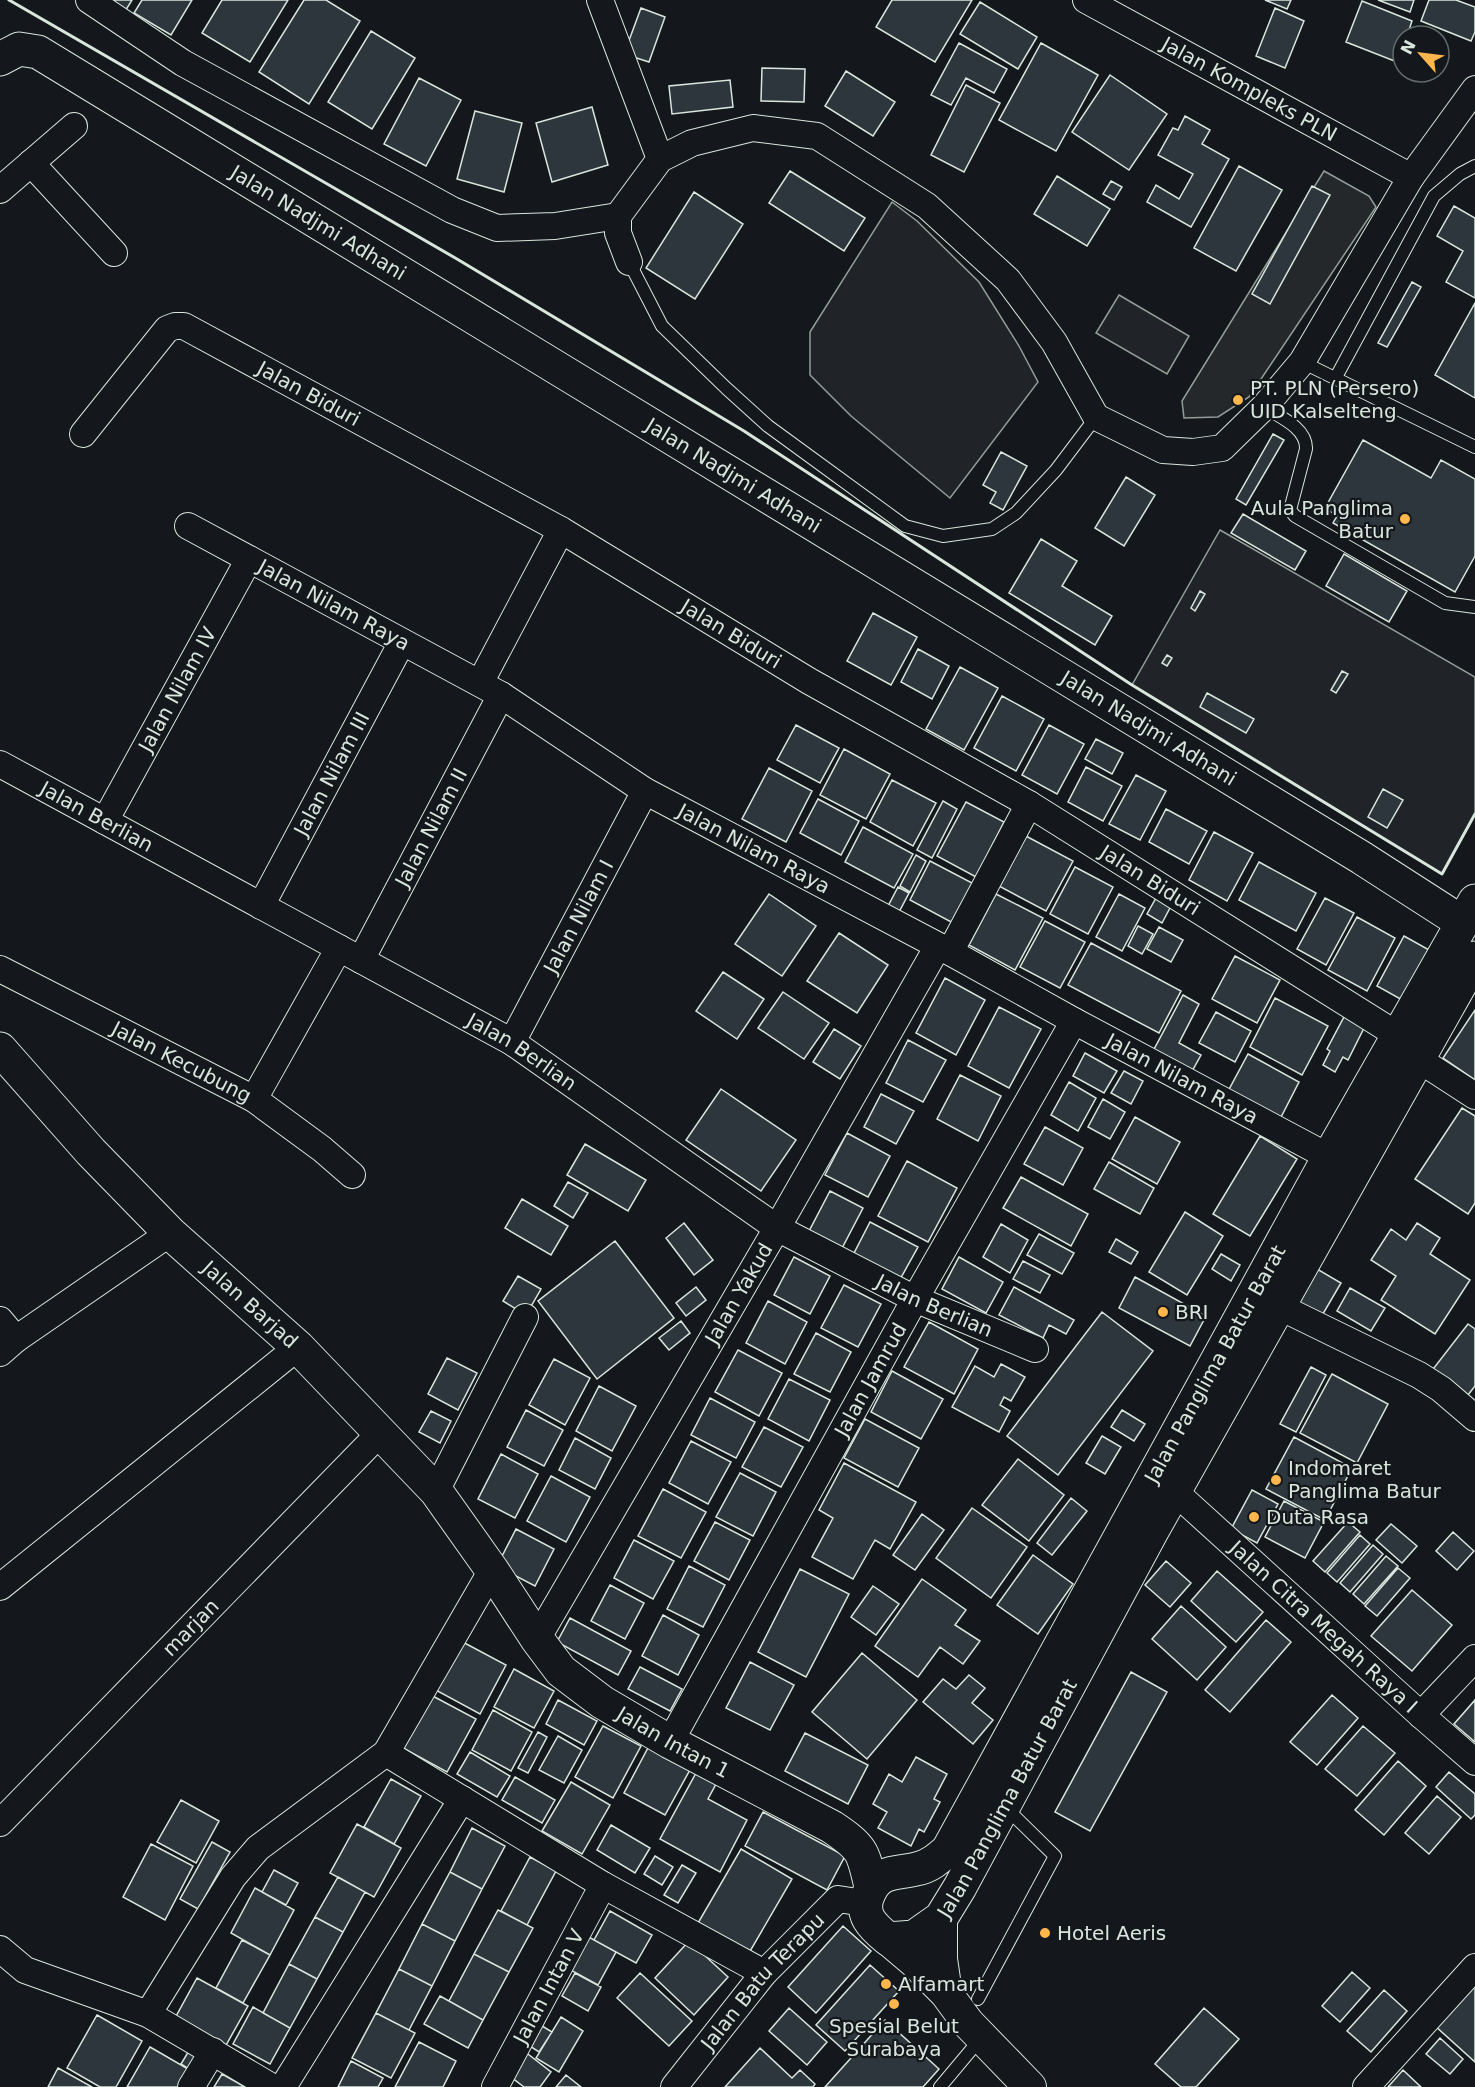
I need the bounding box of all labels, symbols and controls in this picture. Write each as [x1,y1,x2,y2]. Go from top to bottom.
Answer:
north arrow [1391,24,1451,84]
street label: Jalan Kompleks PLN [1156,31,1341,146]
text: N [1397,37,1420,58]
street label: Jalan Nadjmi Adhani [225,159,411,285]
street label: Jalan Biduri [251,355,365,431]
place label: PT. PLN (Persero) UID Kalselteng [1250,376,1419,423]
marker: PT. PLN (Persero) UID Kalselteng [1231,393,1245,407]
street label: Jalan Nadjmi Adhani [640,412,826,538]
place label: Aula Panglima Batur [1251,496,1394,543]
marker: Aula Panglima Batur [1398,512,1412,526]
street label: Jalan Nilam Raya [252,553,414,656]
street label: Jalan Biduri [675,593,786,673]
street label: Jalan Nilam IV [132,623,221,758]
street label: Jalan Nadjmi Adhani [1055,665,1241,791]
street label: Jalan Nilam III [288,708,375,842]
street label: Jalan Nilam II [389,764,472,893]
street label: Jalan Berlian [34,775,157,857]
street label: Jalan Nilam Raya [672,798,834,899]
street label: Jalan Biduri [1094,839,1205,920]
street label: Jalan Nilam I [538,856,618,979]
street label: Jalan Berlian [461,1007,581,1096]
street label: Jalan Kecubung [106,1015,256,1108]
street label: Jalan Nilam Raya [1100,1027,1262,1129]
street label: Jalan Yakud [699,1239,778,1350]
street label: Jalan Panglima Batur Barat [1138,1241,1291,1489]
street label: Jalan Barjad [196,1254,303,1353]
street label: Jalan Berlian [870,1268,996,1342]
place label: BRI [1175,1300,1209,1324]
marker: BRI [1156,1305,1170,1319]
street label: Jalan Jamrud [828,1319,911,1443]
place label: Indomaret Panglima Batur [1288,1456,1441,1503]
marker: Indomaret Panglima Batur [1269,1473,1283,1487]
place label: Duta Rasa [1266,1505,1369,1529]
marker: Duta Rasa [1247,1510,1261,1524]
street label: Jalan Citra Megah Raya I [1223,1534,1422,1718]
street label: marjan [157,1594,224,1661]
street label: Jalan Panglima Batur Barat [931,1675,1082,1924]
street label: Jalan Intan 1 [611,1700,734,1783]
street label: Jalan Batu Terapu [695,1908,829,2056]
place label: Hotel Aeris [1057,1921,1166,1945]
street label: Jalan Intan V [507,1925,589,2050]
marker: Hotel Aeris [1038,1926,1052,1940]
place label: Alfamart [898,1972,984,1996]
marker: Alfamart [879,1977,893,1991]
marker: Spesial Belut Surabaya [887,1997,901,2011]
place label: Spesial Belut Surabaya [829,2014,959,2061]

